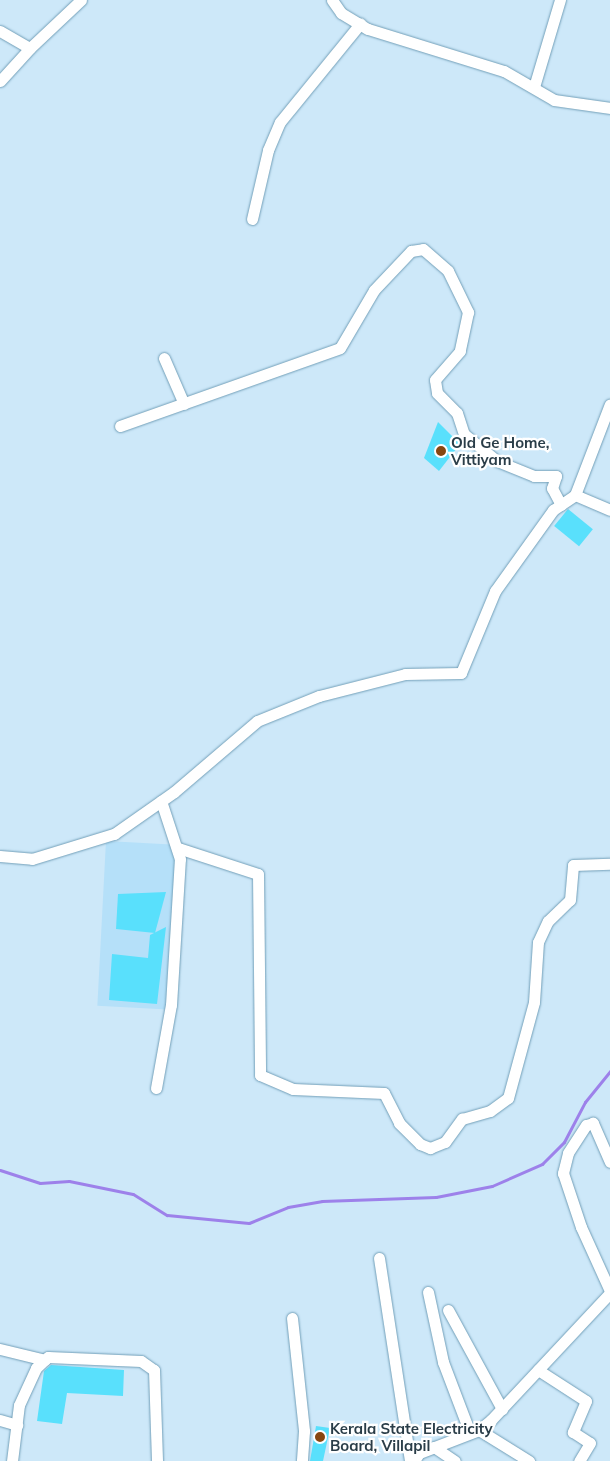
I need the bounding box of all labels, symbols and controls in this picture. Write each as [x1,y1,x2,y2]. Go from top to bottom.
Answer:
place label: Old Ge Home, Vittiyam [451,433,549,468]
marker: Old Ge Home, Vittiyam [435,445,447,457]
place label: Kerala State Electricity Board, Villapil [330,1419,493,1454]
marker: Kerala State Electricity Board, Villapil [314,1431,326,1443]

